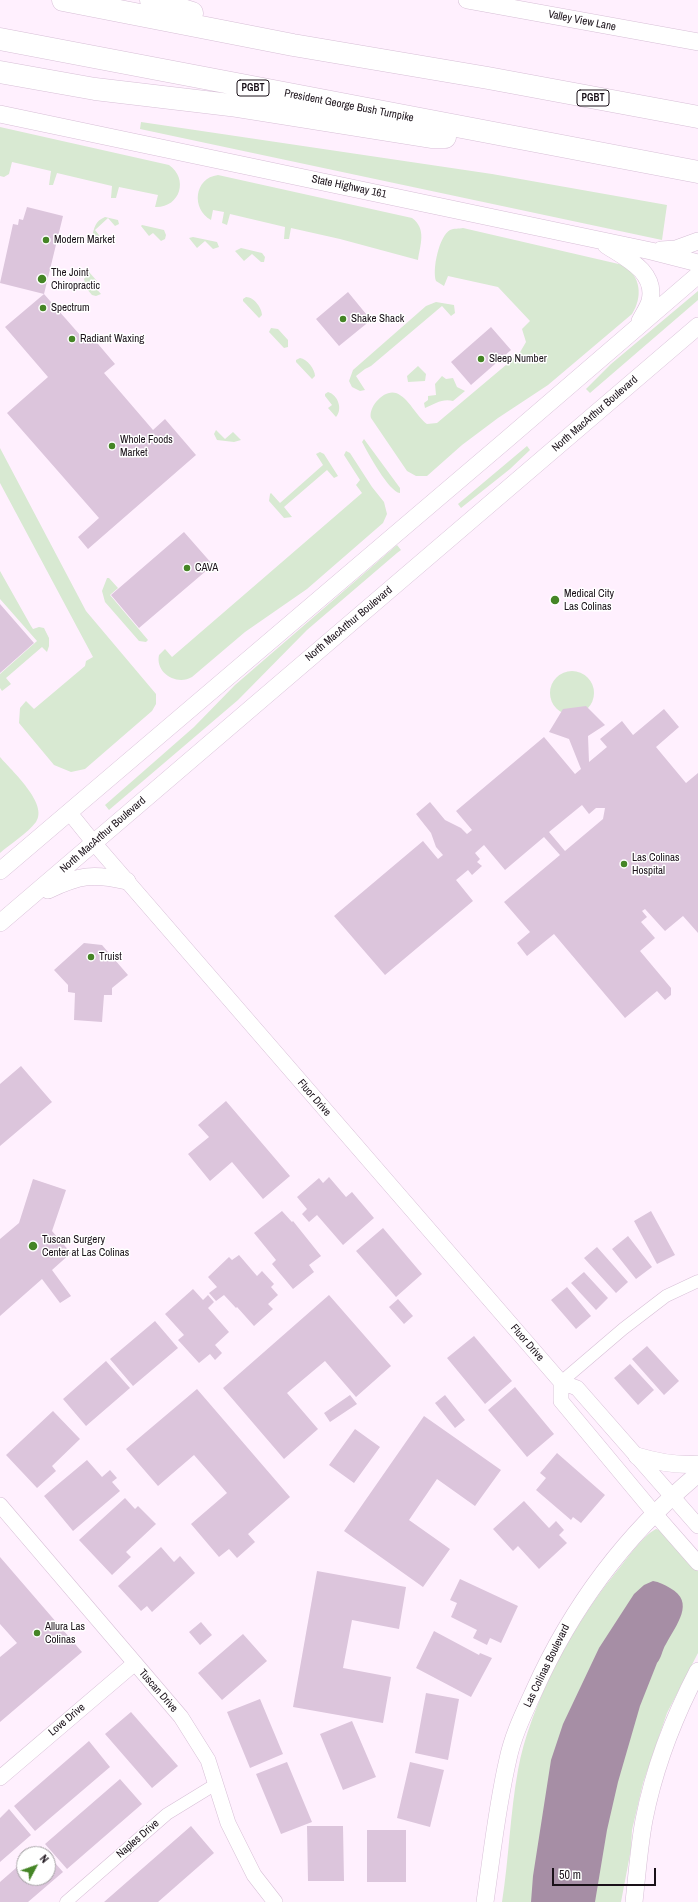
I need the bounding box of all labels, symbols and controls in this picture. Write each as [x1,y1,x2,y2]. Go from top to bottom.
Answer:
street label: Valley View Lane [547,8,617,34]
road number: PGBT [237,80,269,96]
street label: President George Bush Turnpike [283,87,415,125]
road number: PGBT [577,90,609,106]
street label: State Highway 161 [310,173,388,201]
place label: Modern Market [54,233,115,247]
marker: Modern Market [41,235,51,245]
place label: The Joint Chiropractic [51,266,100,292]
marker: The Joint Chiropractic [36,273,48,285]
place label: Spectrum [51,301,90,315]
marker: Spectrum [38,303,48,313]
place label: Shake Shack [351,312,404,326]
marker: Shake Shack [338,314,348,324]
place label: Radiant Waxing [80,332,144,346]
marker: Radiant Waxing [67,334,77,344]
place label: Sleep Number [489,352,547,366]
marker: Sleep Number [476,354,486,364]
street label: North MacArthur Boulevard [549,373,641,455]
place label: Whole Foods Market [120,433,173,459]
marker: Whole Foods Market [107,441,117,451]
place label: CAVA [195,561,218,575]
marker: CAVA [182,563,192,573]
street label: North MacArthur Boulevard [303,584,395,664]
place label: Medical City Las Colinas [564,587,614,613]
marker: Medical City Las Colinas [549,594,561,606]
street label: North MacArthur Boulevard [57,794,149,876]
place label: Las Colinas Hospital [632,851,680,877]
marker: Las Colinas Hospital [619,859,629,869]
place label: Truist [99,950,122,964]
marker: Truist [86,952,96,962]
street label: Fluor Drive [294,1077,334,1119]
place label: Tuscan Surgery Center at Las Colinas [42,1233,129,1259]
marker: Tuscan Surgery Center at Las Colinas [27,1240,39,1252]
street label: Fluor Drive [507,1322,547,1364]
place label: Allura Las Colinas [45,1620,85,1646]
street label: Las Colinas Boulevard [521,1622,573,1710]
marker: Allura Las Colinas [32,1628,42,1638]
street label: Tuscan Drive [136,1667,180,1715]
street label: Love Drive [46,1701,88,1739]
street label: Naples Drive [114,1817,162,1861]
north arrow [16,1846,56,1886]
text: N [37,1852,52,1866]
scale bar [554,1860,658,1886]
text: 50 m [559,1867,581,1883]

